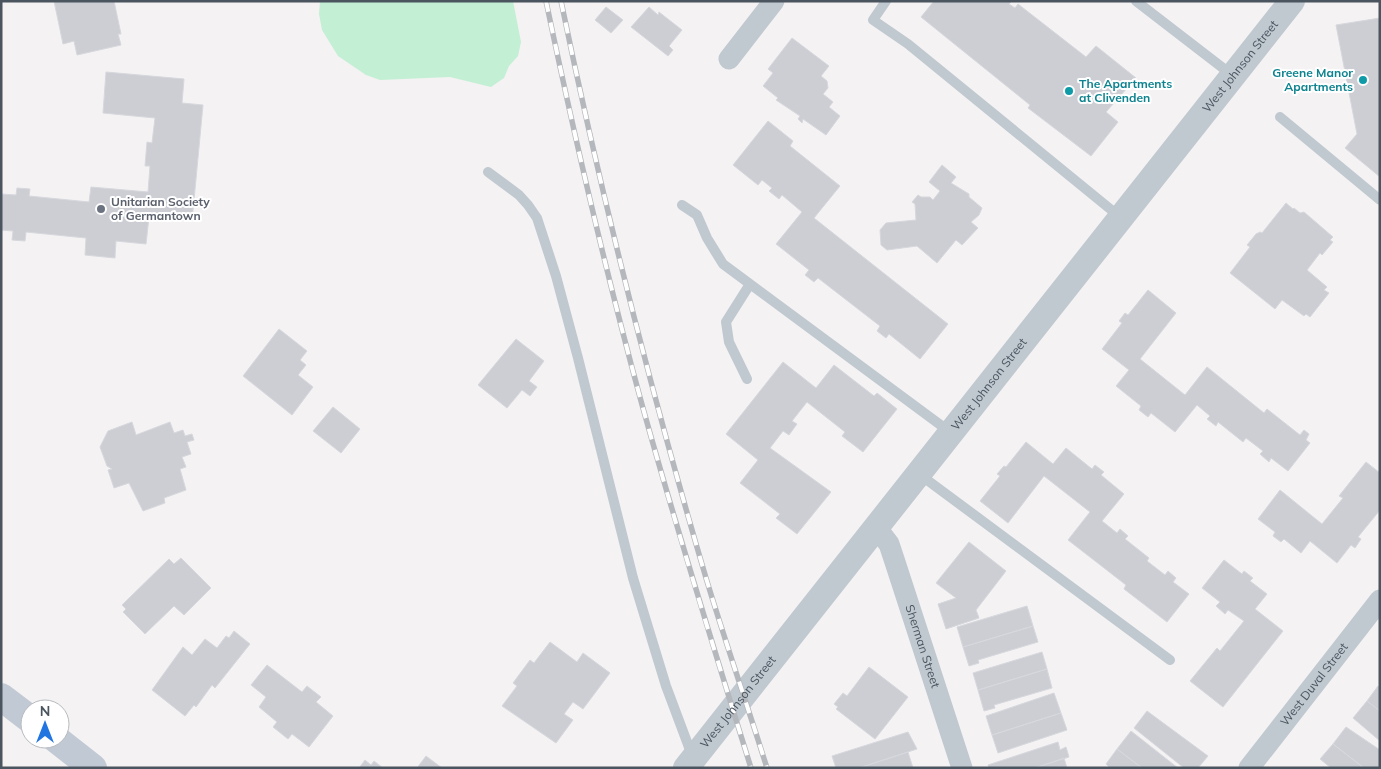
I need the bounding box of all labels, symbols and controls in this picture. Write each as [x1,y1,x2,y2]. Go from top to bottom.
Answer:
street label: West Johnson Street [1199,17,1281,115]
place label: Greene Manor Apartments [1272,65,1353,94]
marker: Greene Manor Apartments [1357,74,1369,86]
place label: The Apartments at Clivenden [1079,76,1172,105]
marker: The Apartments at Clivenden [1063,85,1075,97]
place label: Unitarian Society of Germantown [111,194,210,223]
marker: Unitarian Society of Germantown [95,203,107,215]
street label: West Johnson Street [948,335,1030,433]
street label: Sherman Street [902,603,943,690]
street label: West Duval Street [1277,640,1351,729]
street label: West Johnson Street [697,653,779,751]
north arrow [20,699,70,749]
text: N [40,702,50,720]

